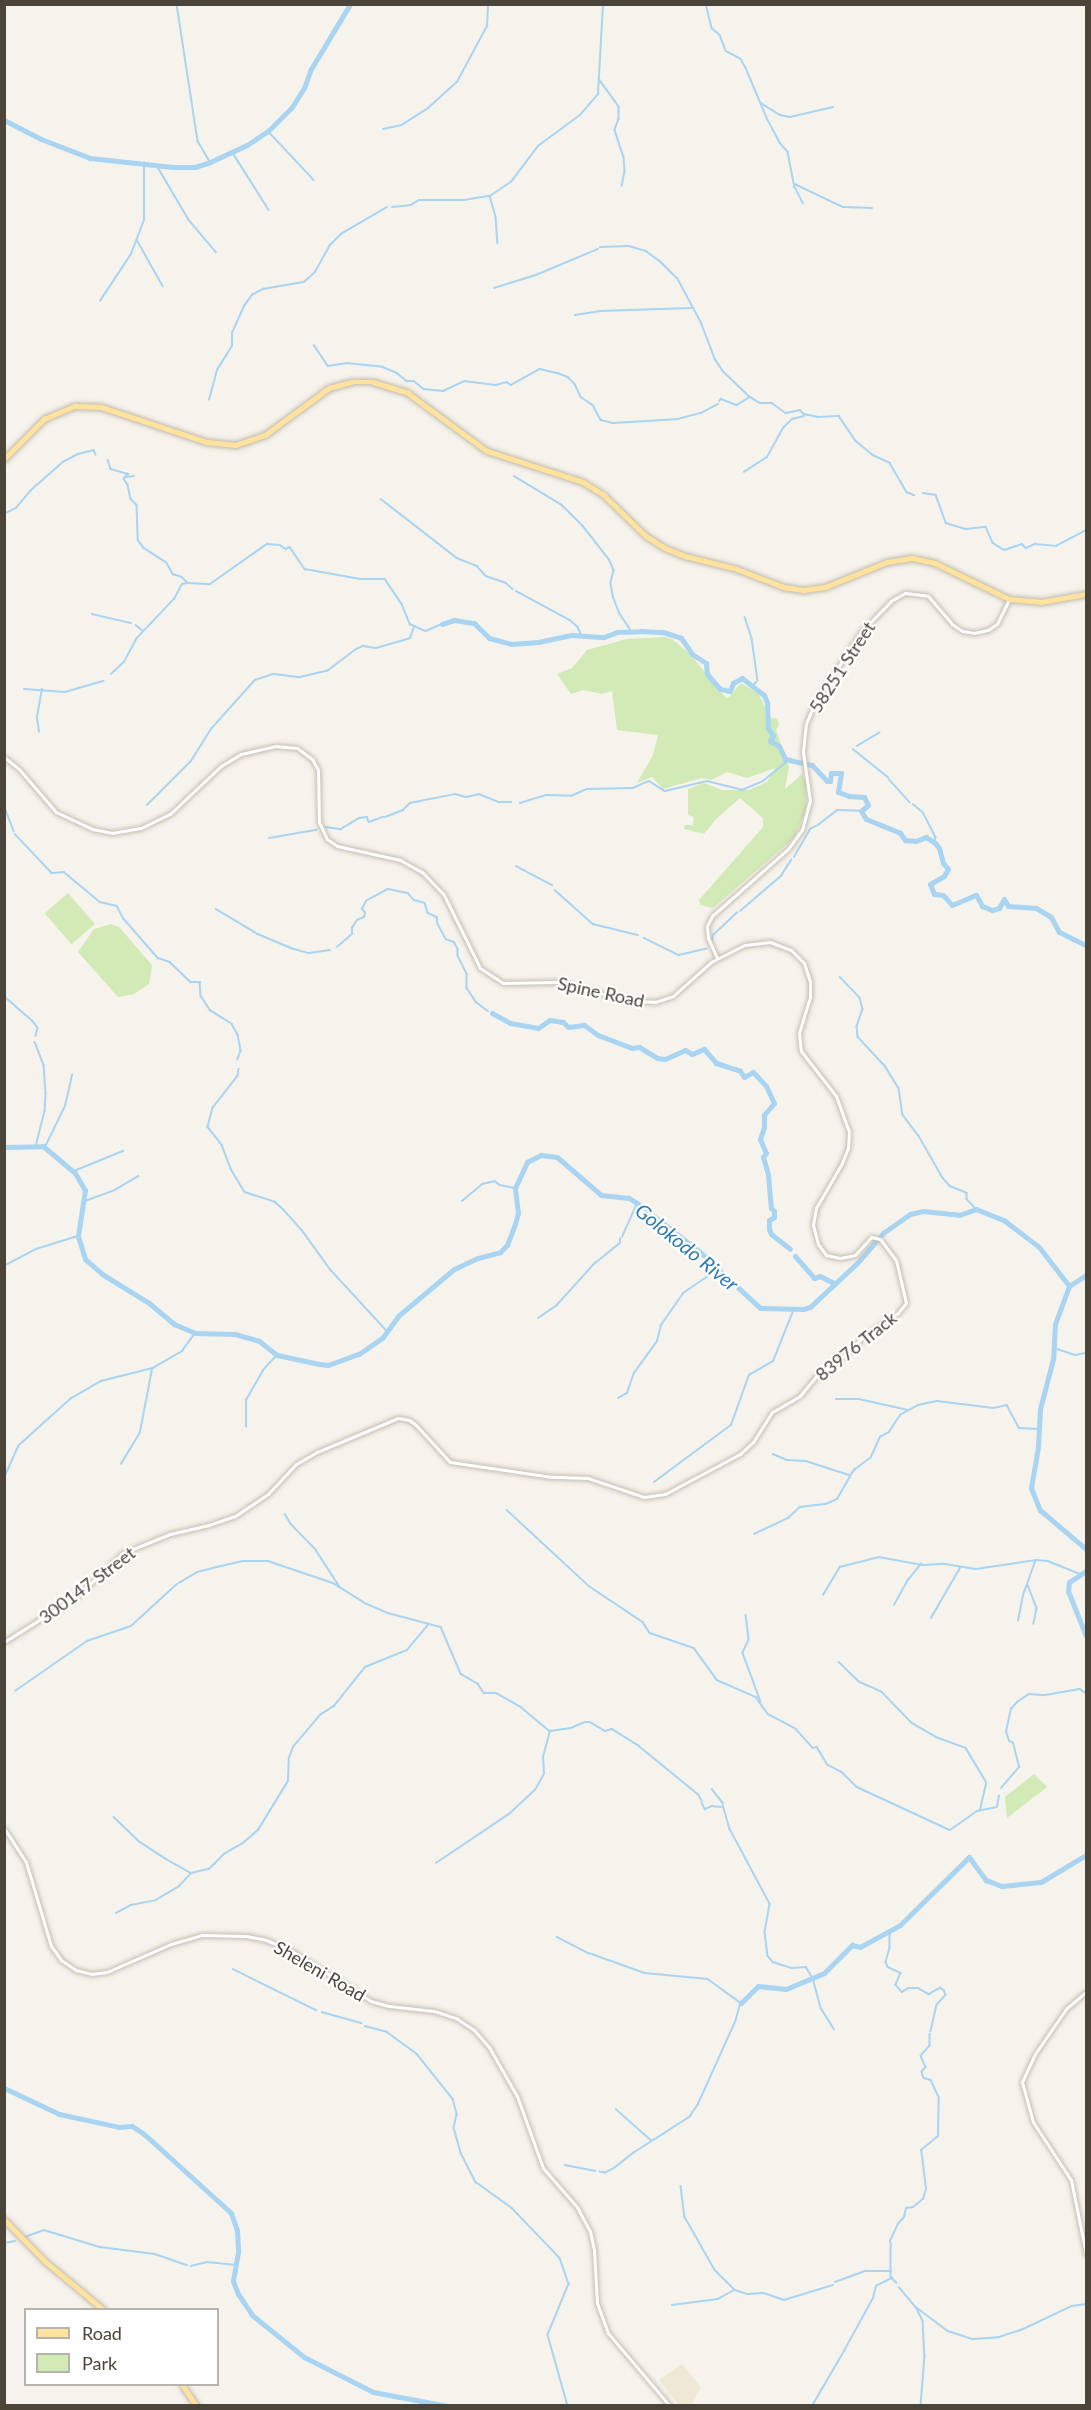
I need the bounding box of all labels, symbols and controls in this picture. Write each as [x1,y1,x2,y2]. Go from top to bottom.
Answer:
street label: 58251 Street [805,617,879,717]
street label: Spine Road [556,972,646,1012]
water label: Golokodo River [631,1198,743,1296]
street label: 83976 Track [811,1307,901,1385]
street label: 300147 Street [35,1542,139,1628]
street label: Sheleni Road [271,1936,369,2006]
legend [24,2308,219,2386]
text: Road [82,2322,122,2344]
text: Park [82,2352,117,2374]

